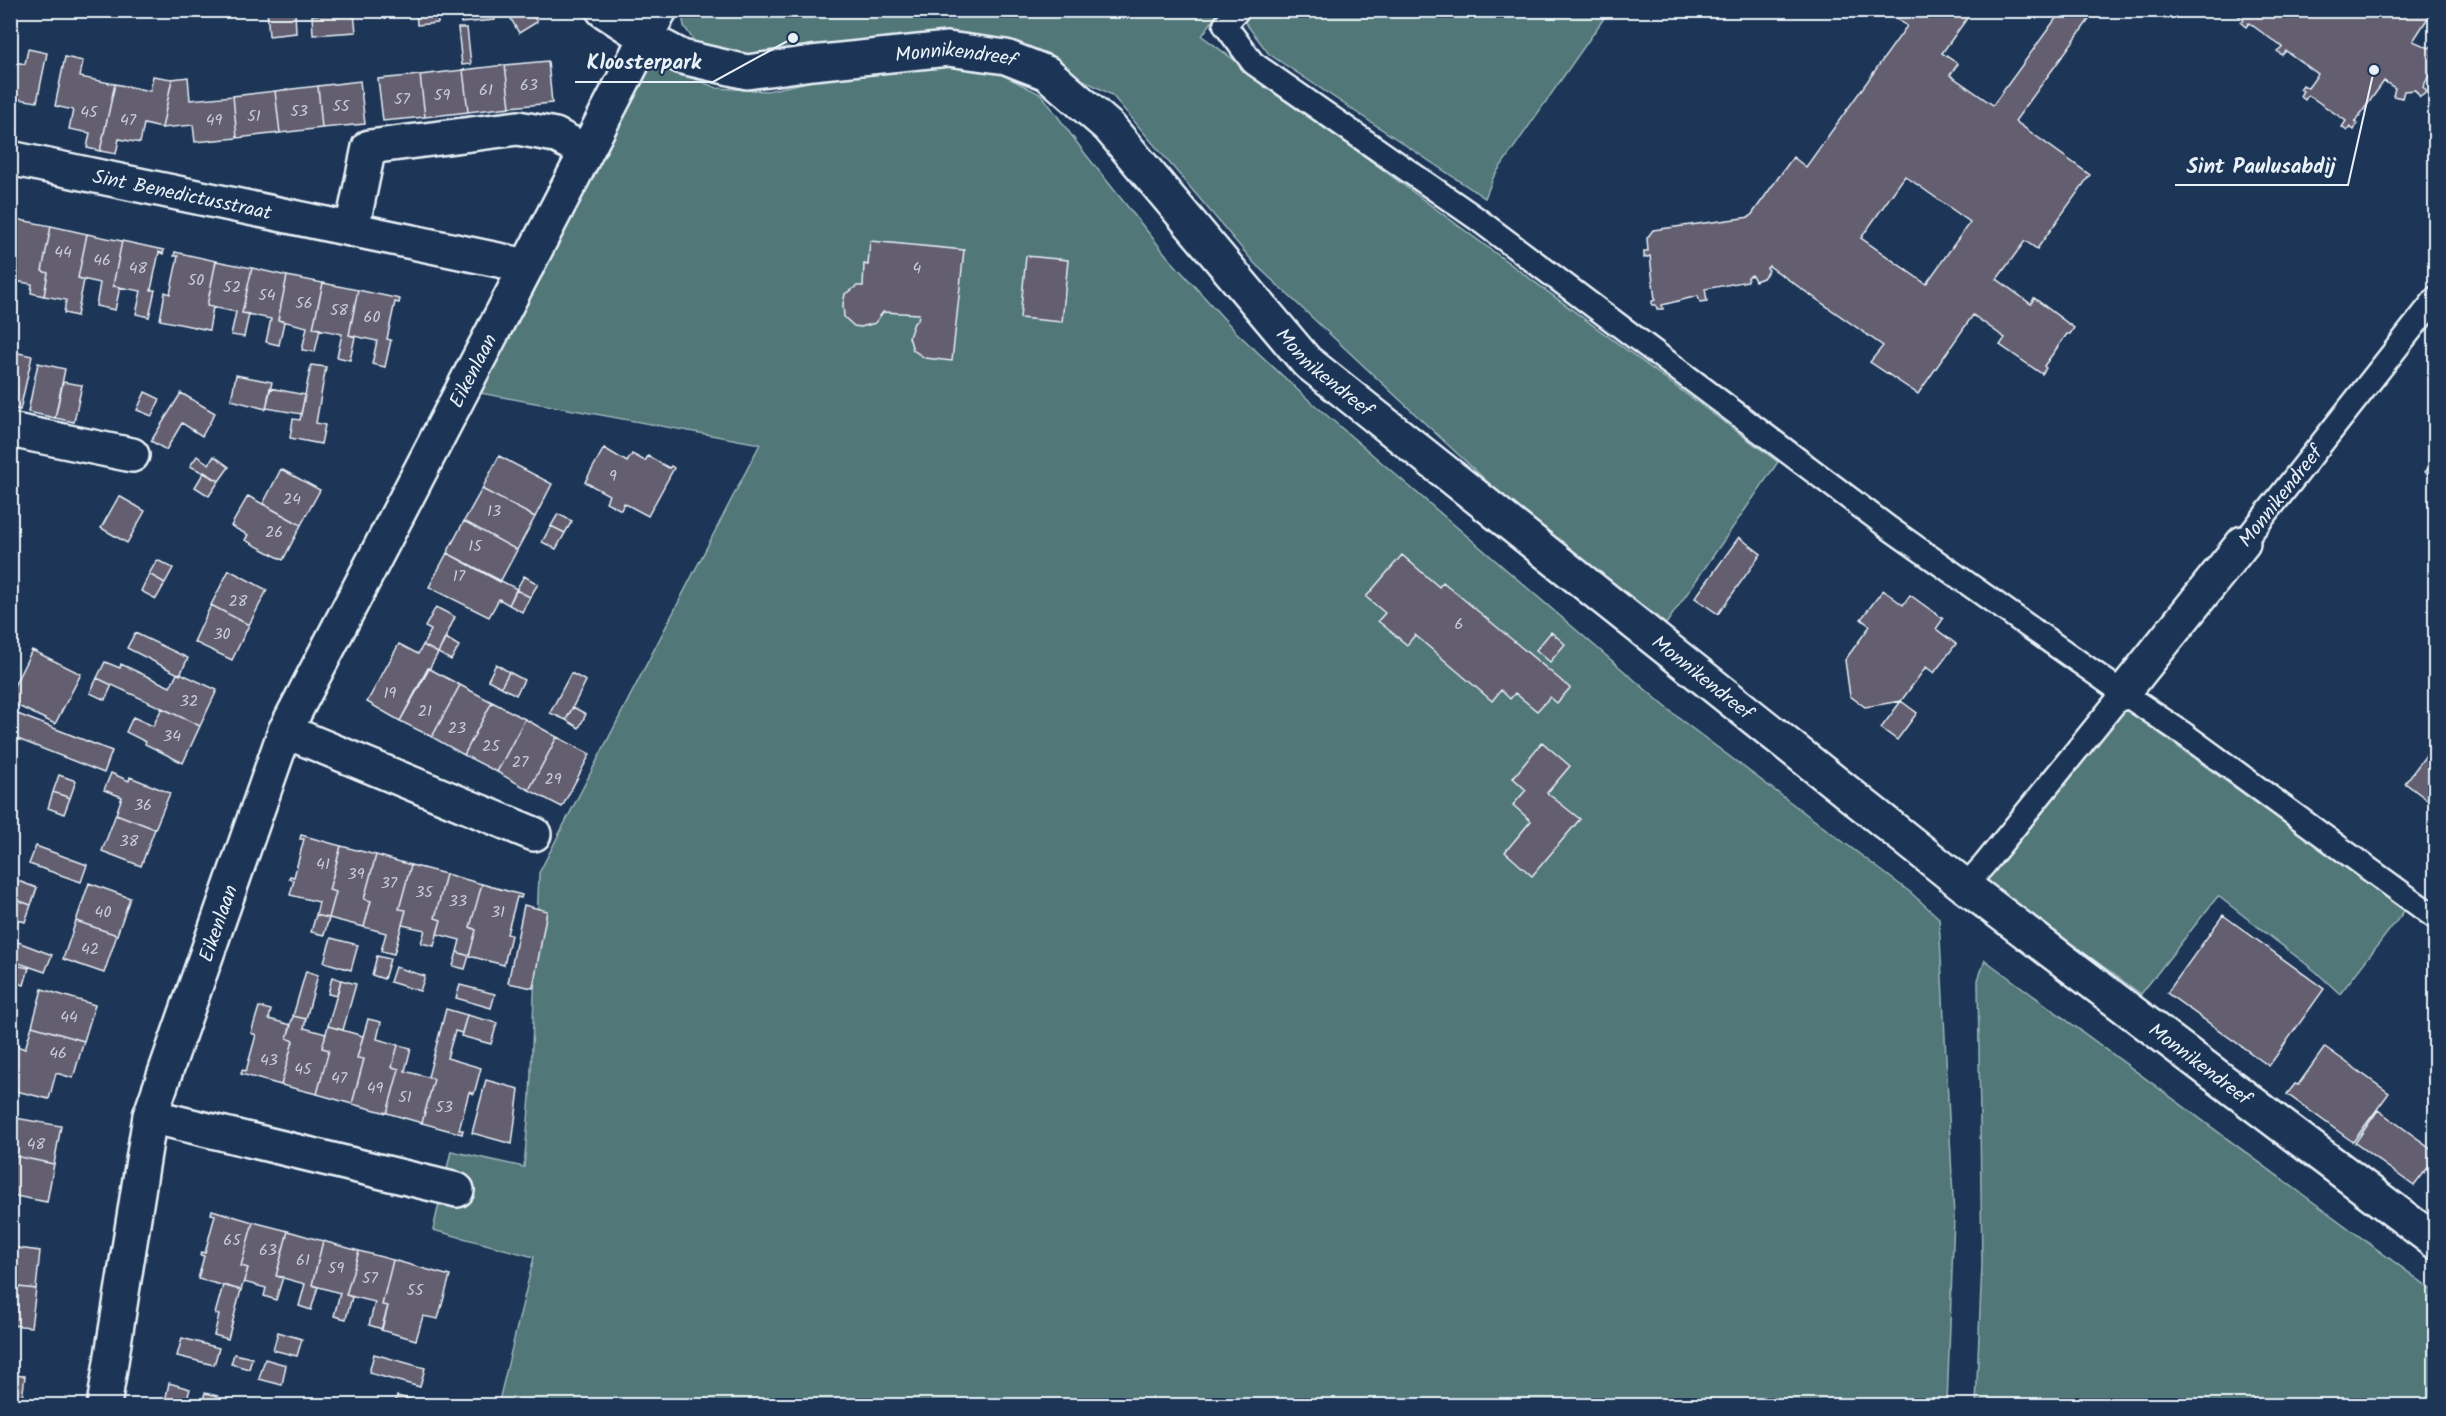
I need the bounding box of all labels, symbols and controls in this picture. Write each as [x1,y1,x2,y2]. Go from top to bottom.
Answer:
street label: Monnikendreef [894,35,1023,78]
callout: Kloosterpark [575,43,713,82]
text: Kloosterpark [587,47,702,80]
house number: 63 [520,73,538,98]
house number: 61 [479,78,493,103]
house number: 59 [434,83,450,108]
house number: 57 [394,87,411,112]
house number: 55 [332,94,351,119]
house number: 53 [290,99,308,124]
house number: 45 [80,100,99,125]
house number: 51 [247,104,261,129]
house number: 47 [120,108,137,133]
house number: 49 [206,108,223,133]
callout: Sint Paulusabdij [2175,146,2348,185]
text: Sint Paulusabdij [2186,151,2337,184]
street label: Sint Benedictusstraat [89,162,275,230]
house number: 44 [54,240,72,265]
house number: 46 [93,248,111,273]
house number: 48 [129,256,148,281]
house number: 4 [913,256,922,281]
house number: 50 [188,268,204,293]
house number: 52 [223,275,241,300]
house number: 54 [258,283,276,308]
house number: 56 [295,291,313,316]
house number: 58 [330,298,348,323]
house number: 60 [364,305,380,330]
street label: Monnikendreef [1267,322,1381,428]
street label: Eikenlaan [442,329,507,414]
street label: Monnikendreef [2231,437,2334,555]
house number: 9 [609,464,617,489]
house number: 24 [283,487,301,512]
house number: 13 [487,499,501,524]
house number: 26 [265,520,283,545]
house number: 15 [468,534,483,559]
house number: 17 [453,564,466,589]
house number: 28 [229,589,248,614]
house number: 6 [1455,612,1463,637]
house number: 30 [213,622,231,647]
street label: Monnikendreef [1644,628,1761,731]
house number: 19 [384,681,397,706]
house number: 32 [180,689,198,714]
house number: 21 [418,699,432,724]
house number: 23 [448,716,466,741]
house number: 34 [163,724,181,749]
house number: 25 [482,734,501,759]
house number: 27 [512,750,529,775]
house number: 29 [544,767,562,792]
house number: 36 [134,793,152,818]
house number: 38 [120,829,139,854]
house number: 41 [316,852,330,877]
house number: 39 [348,862,365,887]
house number: 37 [381,871,398,896]
house number: 35 [415,880,434,905]
street label: Eikenlaan [191,881,248,967]
house number: 33 [449,889,467,914]
house number: 40 [95,900,111,925]
house number: 31 [491,900,505,925]
house number: 42 [81,937,99,962]
house number: 44 [60,1005,78,1030]
street label: Monnikendreef [2141,1016,2259,1116]
house number: 46 [49,1041,67,1066]
house number: 43 [260,1048,278,1073]
house number: 45 [294,1057,313,1082]
house number: 47 [331,1066,348,1091]
house number: 49 [367,1076,384,1101]
house number: 51 [398,1085,412,1110]
house number: 53 [435,1095,453,1120]
house number: 48 [27,1132,46,1157]
house number: 65 [223,1228,242,1253]
house number: 63 [259,1238,277,1263]
house number: 61 [296,1248,310,1273]
house number: 59 [328,1256,344,1281]
house number: 57 [362,1266,379,1291]
house number: 55 [406,1278,425,1303]

